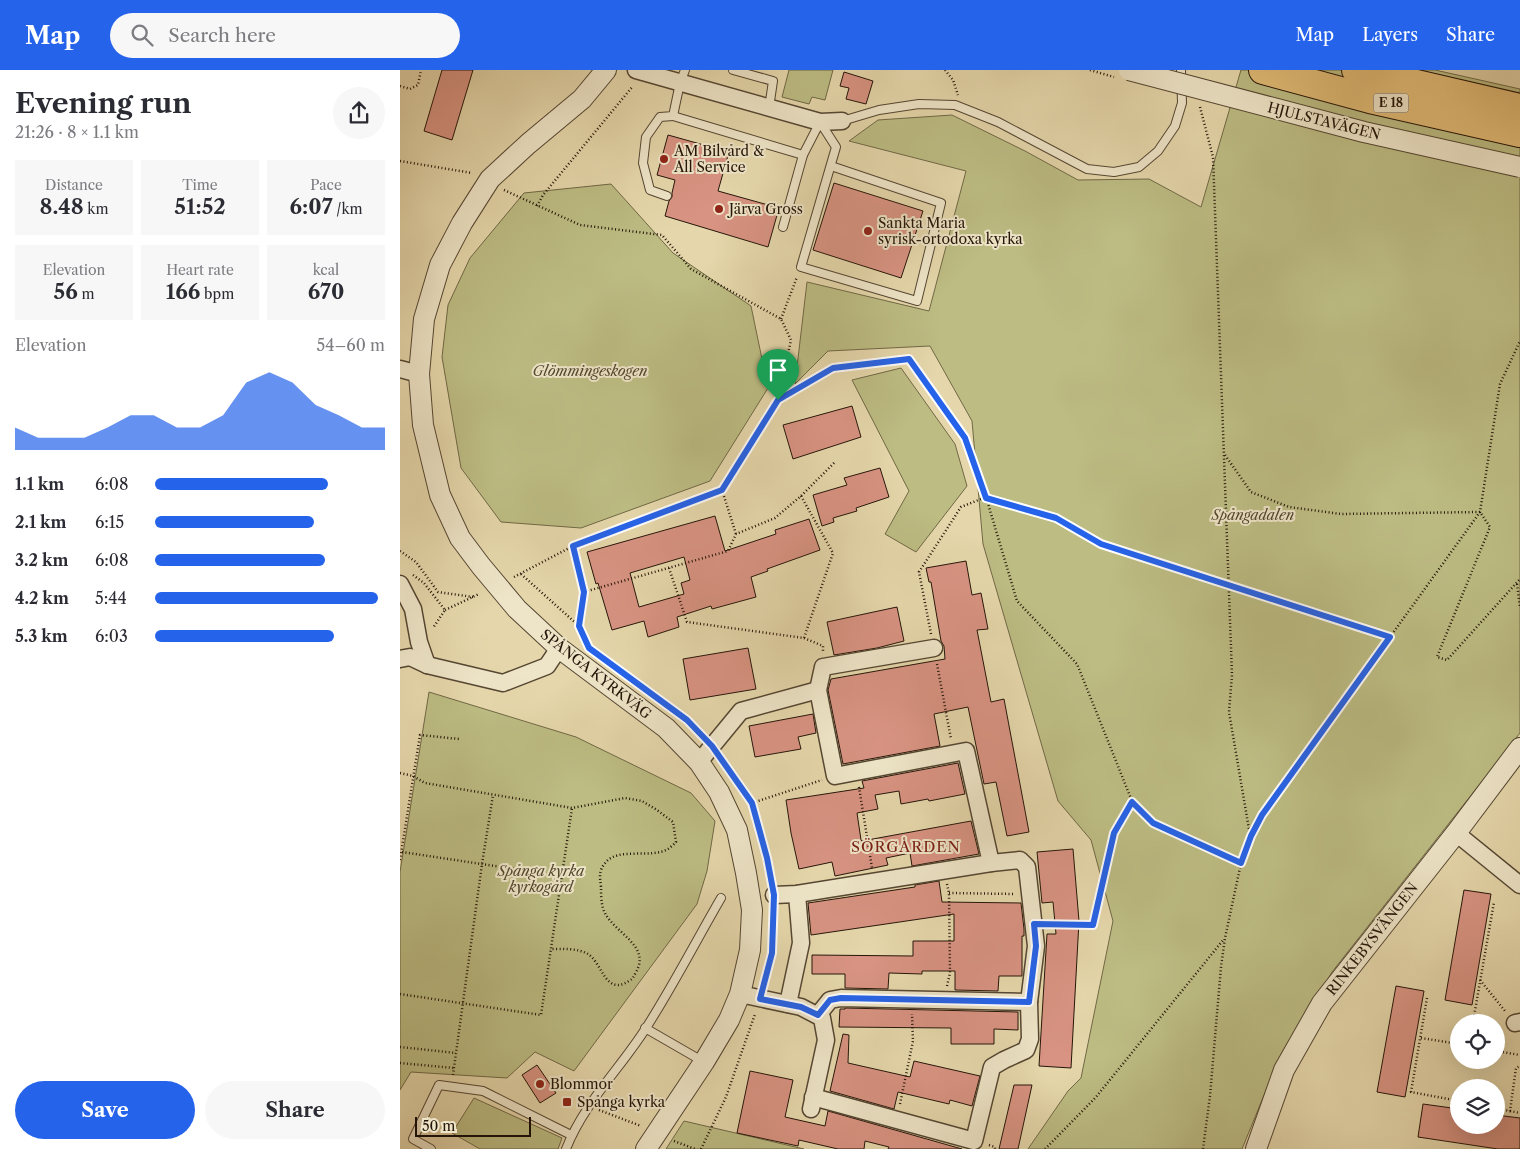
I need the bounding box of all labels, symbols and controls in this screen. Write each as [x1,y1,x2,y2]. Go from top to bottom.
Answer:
search box [110,13,460,58]
text: Map [25,21,80,50]
icon: search [128,21,156,49]
text: Search here [168,24,276,47]
text: Map [1296,24,1334,46]
text: Layers [1362,24,1418,46]
text: Share [1446,24,1495,46]
text: Evening run [15,86,191,120]
button: share [333,87,385,139]
road number: E 18 [1374,93,1408,112]
street label: HJULSTAVÄGEN [1266,98,1383,144]
text: 21:26 · 8 × 1.1 km [15,122,139,142]
place label: AM Bilvård & All Service [673,142,765,176]
marker: AM Bilvård & All Service [658,153,670,165]
text: Distance [45,176,103,194]
text: Time [182,176,218,194]
text: Pace [310,176,342,194]
text: 8.48 [40,194,84,219]
text: 51:52 [174,194,226,219]
text: 6:07 [289,194,333,219]
text: km [84,200,108,218]
text: /km [333,200,363,218]
place label: Järva Gross [727,200,803,218]
marker: Järva Gross [713,203,725,215]
place label: Sankta Maria syrisk-ortodoxa kyrka [878,214,1023,248]
marker: Sankta Maria syrisk-ortodoxa kyrka [862,225,874,237]
text: Elevation [43,261,105,279]
text: Heart rate [166,261,234,279]
text: kcal [313,261,339,279]
text: 56 [54,279,78,304]
text: 166 [166,279,200,304]
text: 670 [308,279,344,304]
text: m [78,285,94,303]
text: bpm [200,285,234,303]
text: Elevation [15,335,86,355]
text: 54–60 m [316,335,385,355]
pin [757,349,799,400]
icon: arrive [764,356,792,384]
park label: Glömmingeskogen [532,362,648,380]
text: 1.1 km [15,474,64,494]
text: 6:08 [95,474,128,494]
park label: Spångadalen [1211,506,1294,524]
text: 2.1 km [15,512,67,532]
text: 6:15 [95,512,124,532]
text: 3.2 km [15,550,68,570]
text: 6:08 [95,550,128,570]
text: 4.2 km [15,588,69,608]
text: 5:44 [95,588,127,608]
street label: SPÅNGA KYRKVÄG [537,624,656,723]
text: 5.3 km [15,626,68,646]
text: 6:03 [95,626,128,646]
district label: SÖRGÅRDEN [851,837,961,856]
park label: Spånga kyrka kyrkogård [497,862,585,896]
street label: RINKEBYSVÄNGEN [1322,879,1422,999]
map controls [1450,1014,1505,1134]
button: locate [1450,1014,1505,1069]
place label: Blommor [550,1075,613,1093]
marker: Blommor [534,1078,546,1090]
button: layers [1450,1079,1505,1134]
button: Save [15,1081,195,1139]
button: Share [205,1081,385,1139]
place label: Spånga kyrka [577,1093,666,1111]
marker: Spånga kyrka [561,1096,573,1108]
scale bar [415,1114,531,1137]
text: 50 m [422,1117,455,1135]

